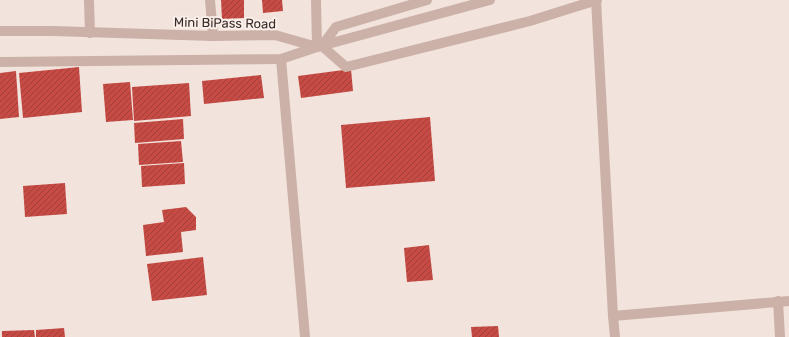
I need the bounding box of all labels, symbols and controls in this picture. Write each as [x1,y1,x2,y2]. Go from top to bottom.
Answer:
street label: Mini BiPass Road [174,15,276,31]

